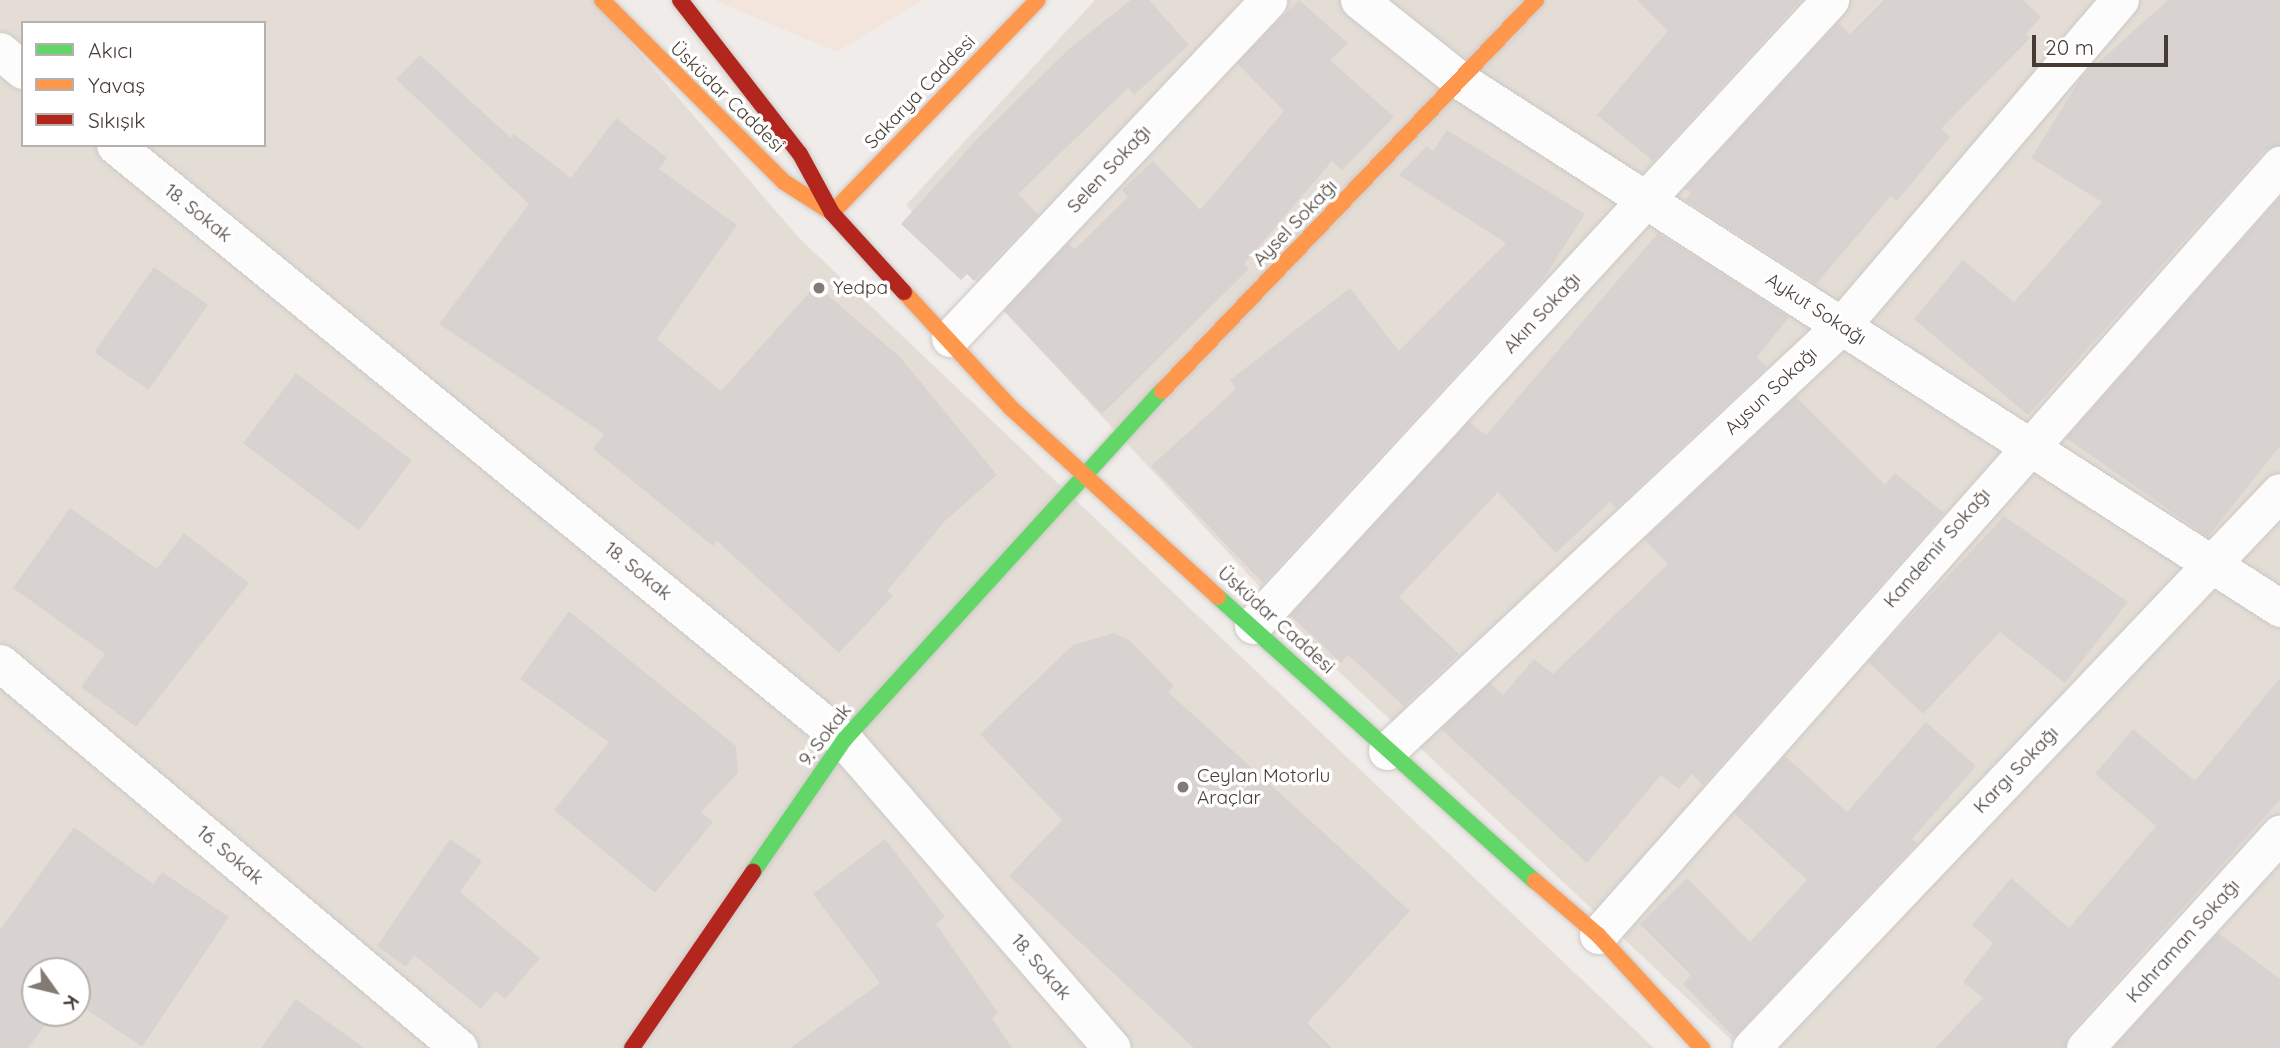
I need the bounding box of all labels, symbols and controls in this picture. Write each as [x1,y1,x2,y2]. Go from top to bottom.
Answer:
legend [21,21,266,147]
scale bar [2035,21,2172,65]
street label: Sakarya Caddesi [860,30,980,154]
text: 20 m [2045,34,2094,60]
text: Akıcı [88,37,133,63]
street label: Üsküdar Caddesi [665,37,789,157]
text: Yavaş [88,72,145,98]
text: Sıkışık [88,107,146,133]
street label: Selen Sokağı [1062,120,1156,218]
street label: Aysel Sokağı [1248,175,1342,271]
street label: 18. Sokak [160,179,236,247]
street label: Akın Sokağı [1499,268,1585,358]
street label: Aykut Sokağı [1762,268,1870,350]
place label: Yedpa [833,277,888,299]
marker: Yedpa [811,280,827,296]
street label: Aysun Sokağı [1720,342,1822,440]
street label: Kandemir Sokağı [1879,483,1995,613]
street label: 18. Sokak [600,537,676,605]
street label: Üsküdar Caddesi [1213,562,1339,678]
street label: 9. Sokak [794,699,856,771]
street label: Kargı Sokağı [1969,722,2063,818]
place label: Ceylan Motorlu Araçlar [1197,765,1330,809]
marker: Ceylan Motorlu Araçlar [1175,779,1191,795]
street label: 16. Sokak [192,821,268,889]
street label: Kahraman Sokağı [2122,875,2244,1007]
street label: 18. Sokak [1006,929,1076,1005]
north arrow [21,957,91,1027]
text: K [58,991,85,1014]

